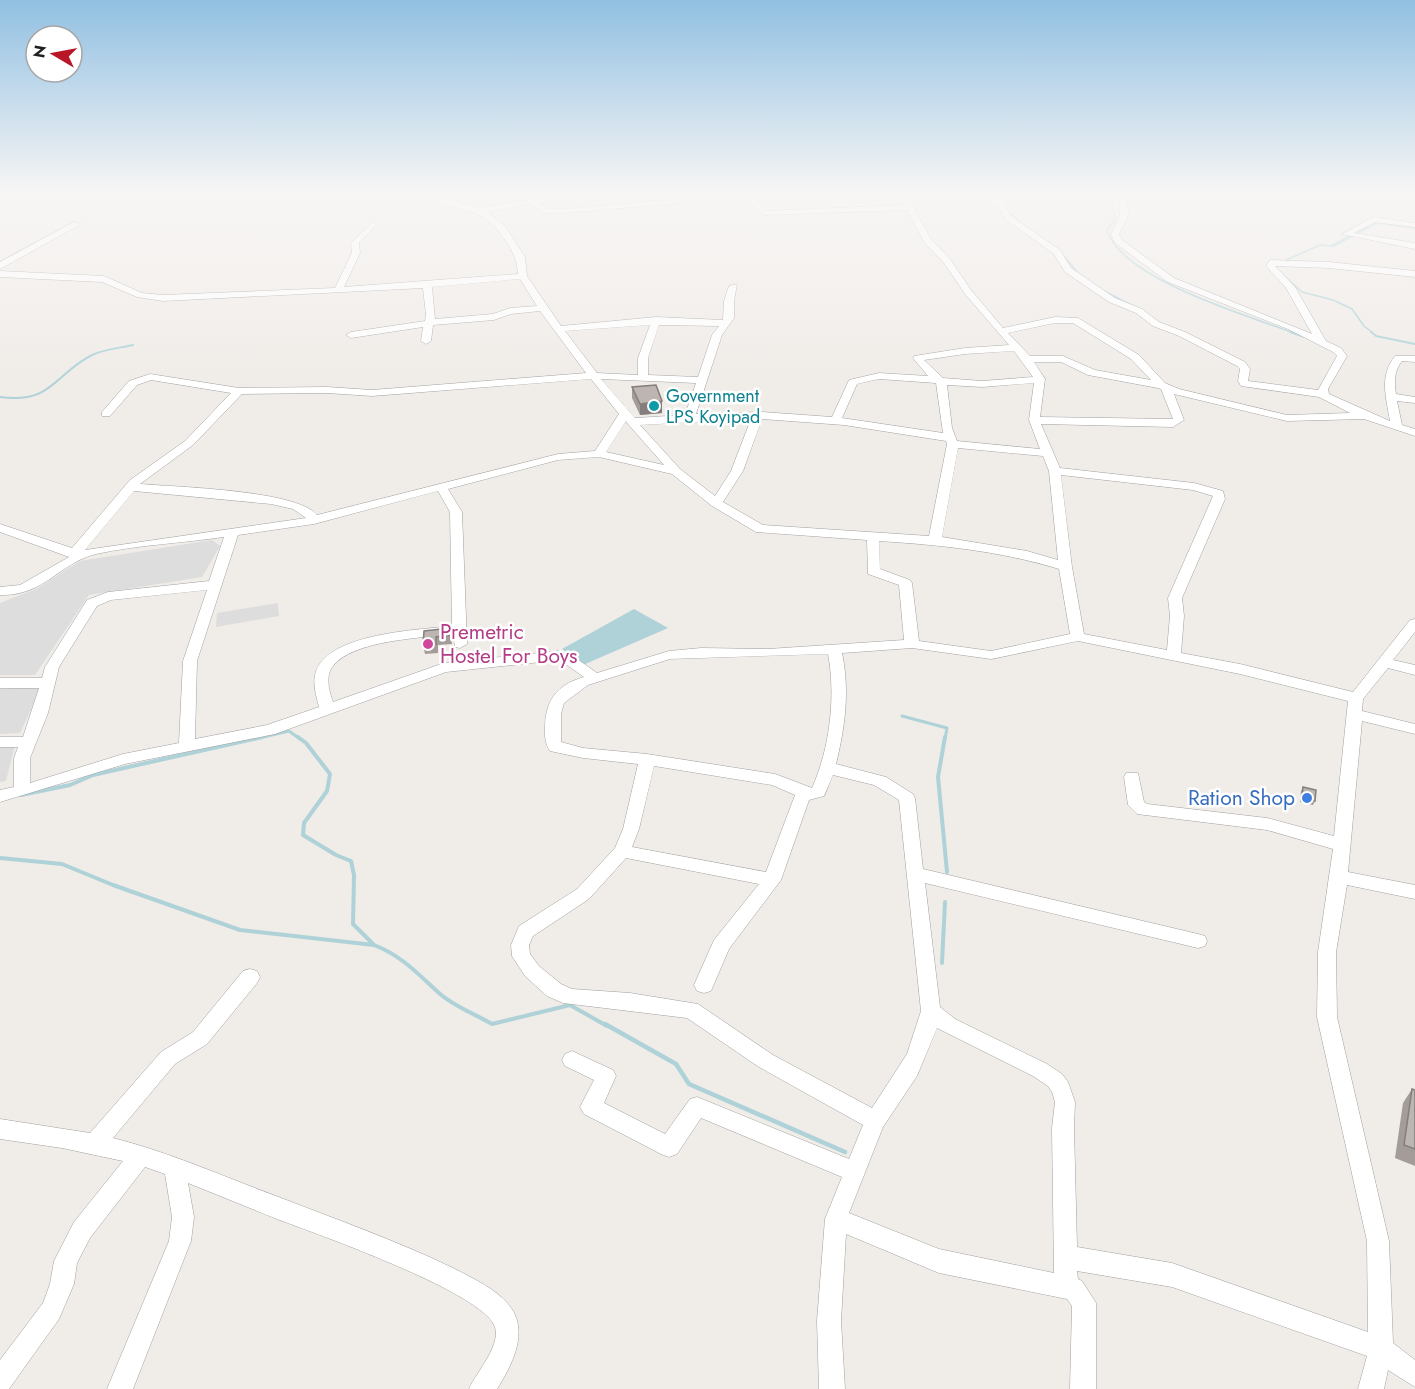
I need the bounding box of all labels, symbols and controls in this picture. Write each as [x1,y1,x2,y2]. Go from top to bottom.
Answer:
north arrow [24,24,84,84]
text: N [27,43,52,60]
place label: Government LPS Koyipad [666,383,760,430]
marker: Government LPS Koyipad [647,399,661,413]
place label: Premetric Hostel For Boys [440,617,577,671]
marker: Premetric Hostel For Boys [421,637,435,651]
place label: Ration Shop [1188,783,1295,813]
marker: Ration Shop [1300,791,1314,805]

